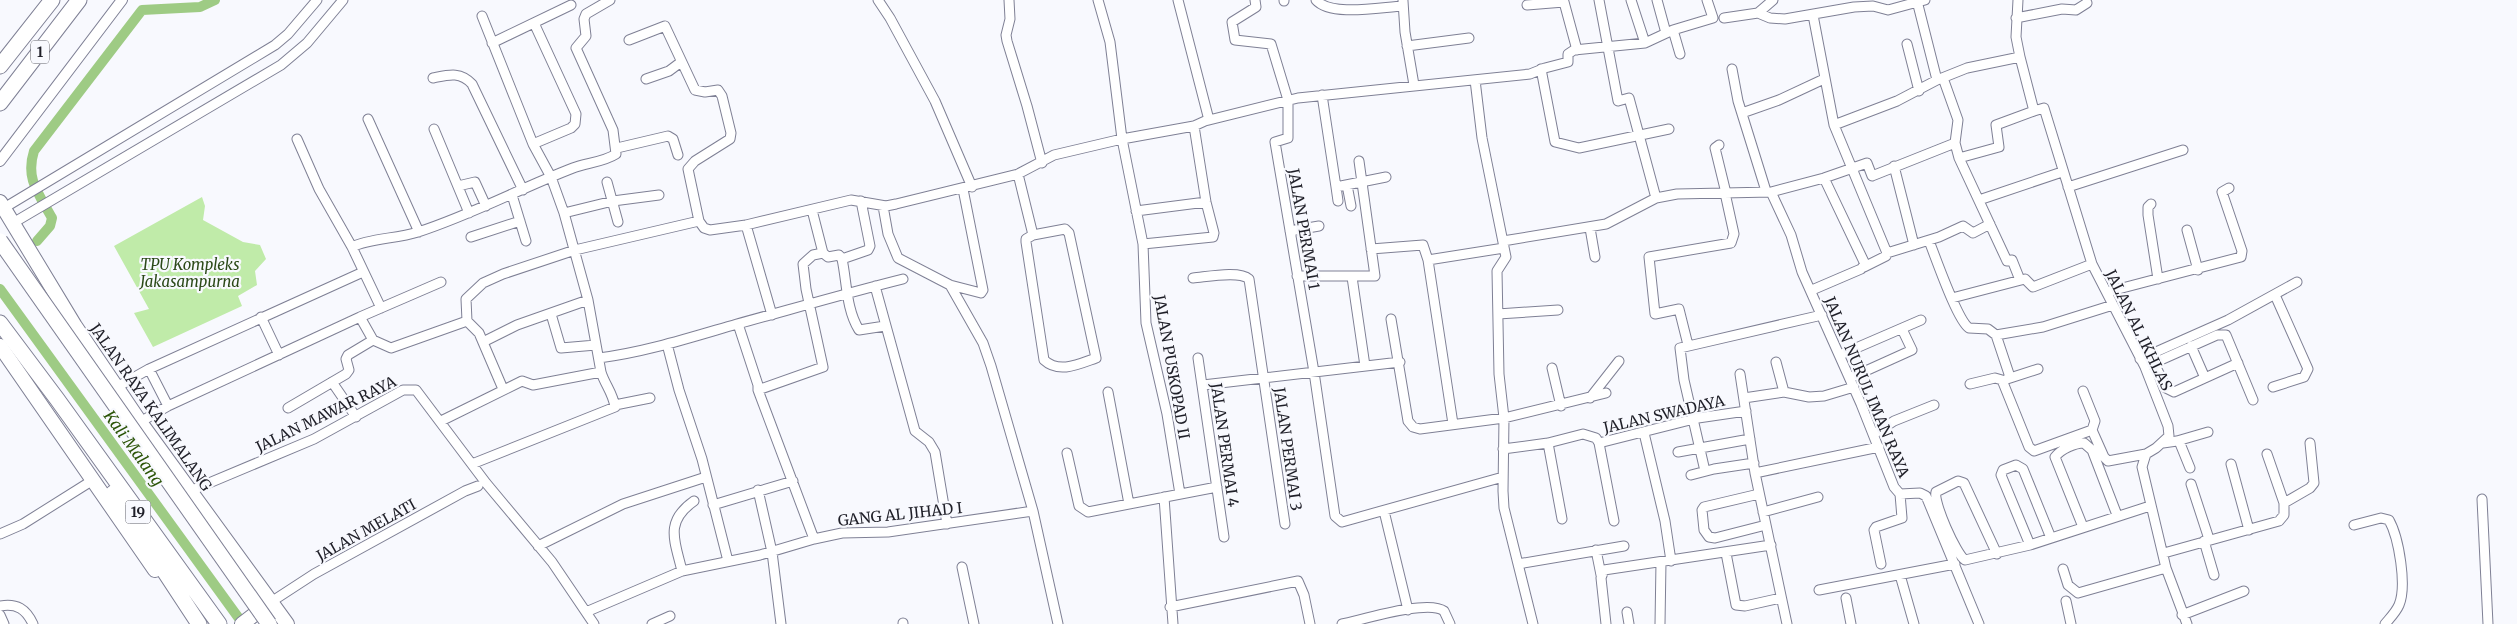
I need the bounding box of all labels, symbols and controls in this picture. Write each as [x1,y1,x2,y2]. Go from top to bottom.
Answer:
road number: 1 [31,41,49,64]
street label: JALAN PERMAI 1 [1284,166,1324,291]
park label: TPU Kompleks Jakasampurna [138,255,240,291]
street label: JALAN AL IKHLAS [2101,265,2177,394]
street label: JALAN PUSKOPAD II [1150,292,1194,441]
street label: JALAN NURUL IMAN RAYA [1820,293,1914,481]
street label: JALAN RAYA KALIMALANG [85,319,216,494]
street label: JALAN MAWAR RAYA [252,372,400,457]
street label: JALAN PERMAI 4 [1207,381,1243,508]
street label: JALAN PERMAI 3 [1270,385,1306,512]
street label: JALAN SWADAYA [1600,391,1727,437]
water label: Kali Malang [99,405,168,490]
street label: JALAN MELATI [312,495,419,566]
street label: GANG AL JIHAD I [837,498,963,530]
road number: 19 [126,501,150,524]

